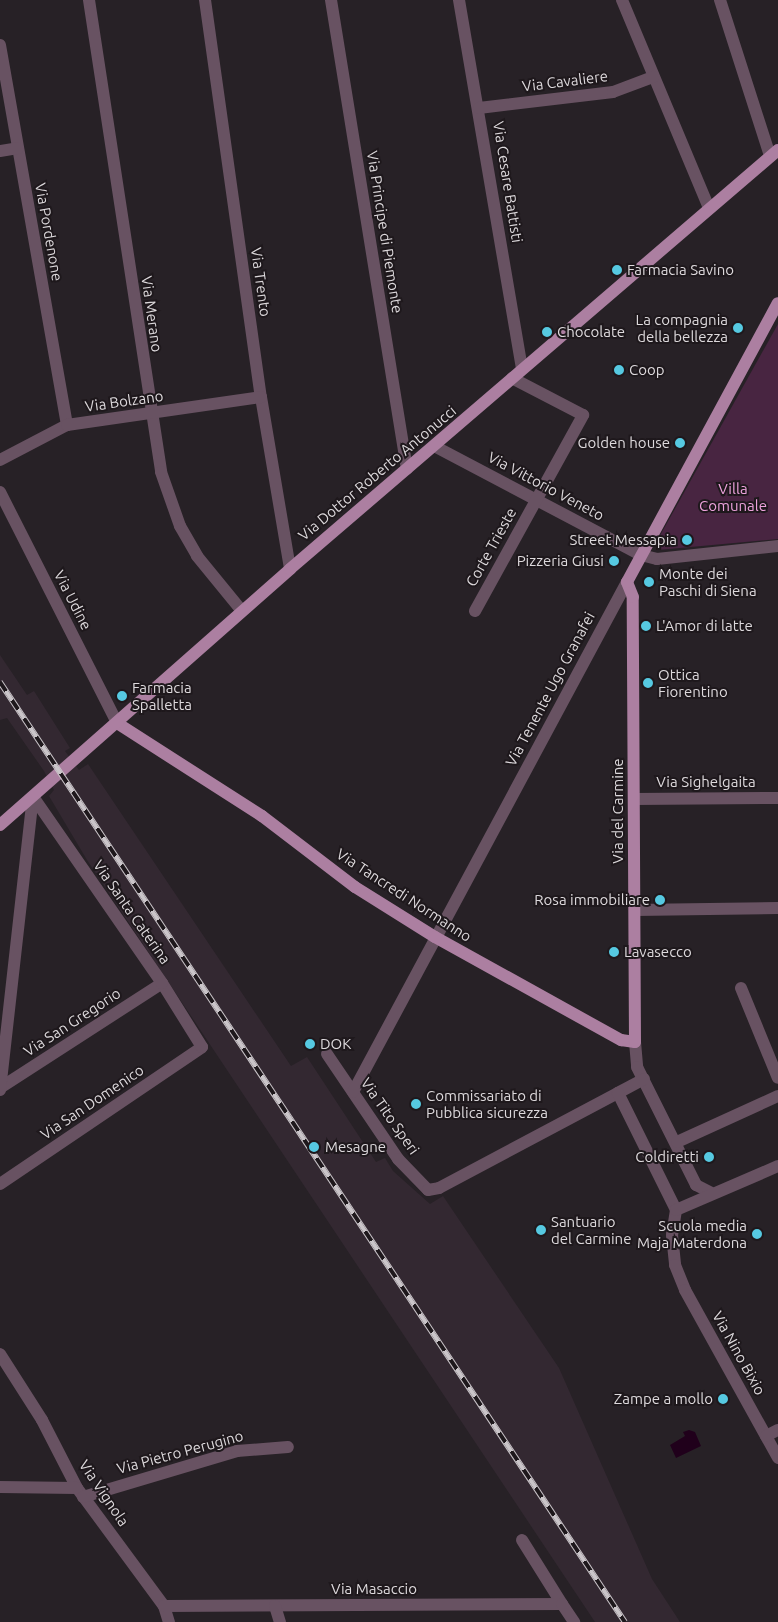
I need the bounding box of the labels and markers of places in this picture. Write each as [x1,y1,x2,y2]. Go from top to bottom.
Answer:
place label: Farmacia Savino [627,261,734,279]
marker: Farmacia Savino [611,264,623,276]
place label: La compagnia della bellezza [636,310,728,345]
marker: La compagnia della bellezza [732,322,744,334]
place label: Chocolate [557,323,625,341]
marker: Chocolate [541,326,553,338]
place label: Coop [629,361,665,379]
marker: Coop [613,364,625,376]
place label: Golden house [578,434,670,452]
marker: Golden house [674,437,686,449]
place label: Street Messapia [570,531,677,549]
marker: Street Messapia [681,534,693,546]
place label: Pizzeria Giusi [517,552,604,570]
marker: Pizzeria Giusi [608,555,620,567]
place label: Monte dei Paschi di Siena [659,564,757,599]
marker: Monte dei Paschi di Siena [643,576,655,588]
place label: L'Amor di latte [656,617,753,635]
marker: L'Amor di latte [640,620,652,632]
place label: Ottica Fiorentino [658,665,728,700]
marker: Ottica Fiorentino [642,677,654,689]
place label: Farmacia Spalletta [132,678,192,713]
marker: Farmacia Spalletta [116,690,128,702]
place label: Rosa immobiliare [534,891,650,909]
marker: Rosa immobiliare [654,894,666,906]
place label: Lavasecco [624,943,692,961]
marker: Lavasecco [608,946,620,958]
place label: DOK [320,1035,351,1053]
marker: DOK [304,1038,316,1050]
place label: Commissariato di Pubblica sicurezza [426,1086,548,1121]
marker: Commissariato di Pubblica sicurezza [410,1098,422,1110]
place label: Mesagne [325,1138,386,1156]
marker: Mesagne [307,1140,321,1154]
place label: Coldiretti [635,1148,699,1166]
marker: Coldiretti [703,1151,715,1163]
place label: Santuario del Carmine [551,1212,631,1247]
place label: Scuola media Maja Materdona [637,1216,747,1251]
marker: Santuario del Carmine [535,1224,547,1236]
marker: Scuola media Maja Materdona [751,1228,763,1240]
place label: Zampe a mollo [614,1390,713,1408]
marker: Zampe a mollo [717,1393,729,1405]

